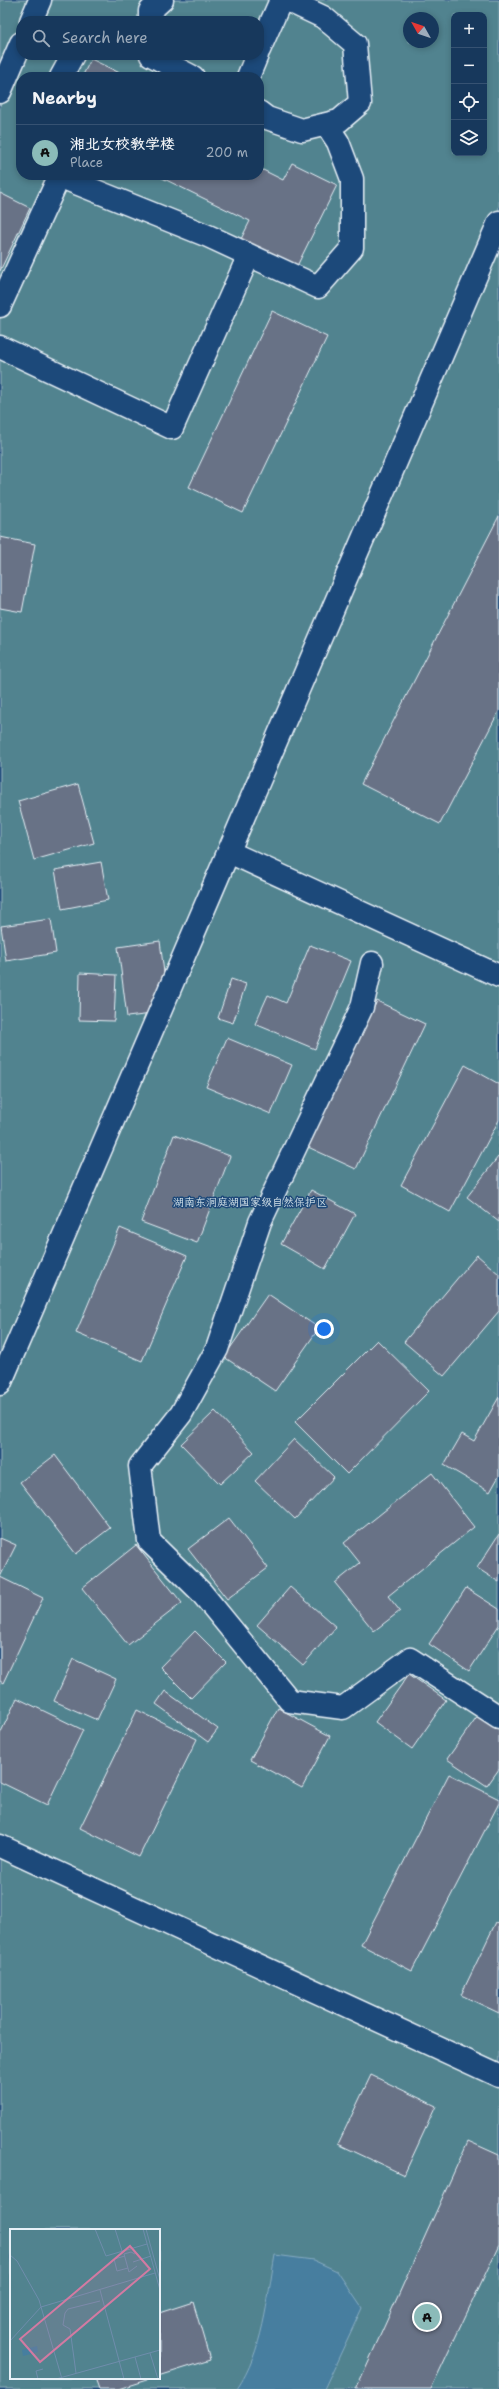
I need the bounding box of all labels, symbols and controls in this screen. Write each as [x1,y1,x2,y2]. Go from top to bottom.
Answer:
north arrow [403,12,439,48]
map controls [451,12,487,156]
button: + [451,12,487,48]
search box [16,16,264,60]
icon: search [30,27,52,49]
text: Search here [62,28,148,48]
button: − [451,48,487,84]
button: locate [451,84,487,120]
text: Nearby [32,87,97,109]
button: layers [451,120,487,156]
text: 湘北女校教学楼 [70,134,175,154]
text: A [40,144,50,161]
text: 200 m [206,144,248,161]
text: Place [70,154,103,171]
park label: 湖南东洞庭湖国家级自然保护区 [173,1195,327,1210]
your location [314,1319,334,1339]
inset map [10,2229,160,2379]
pin: A [414,2302,440,2332]

